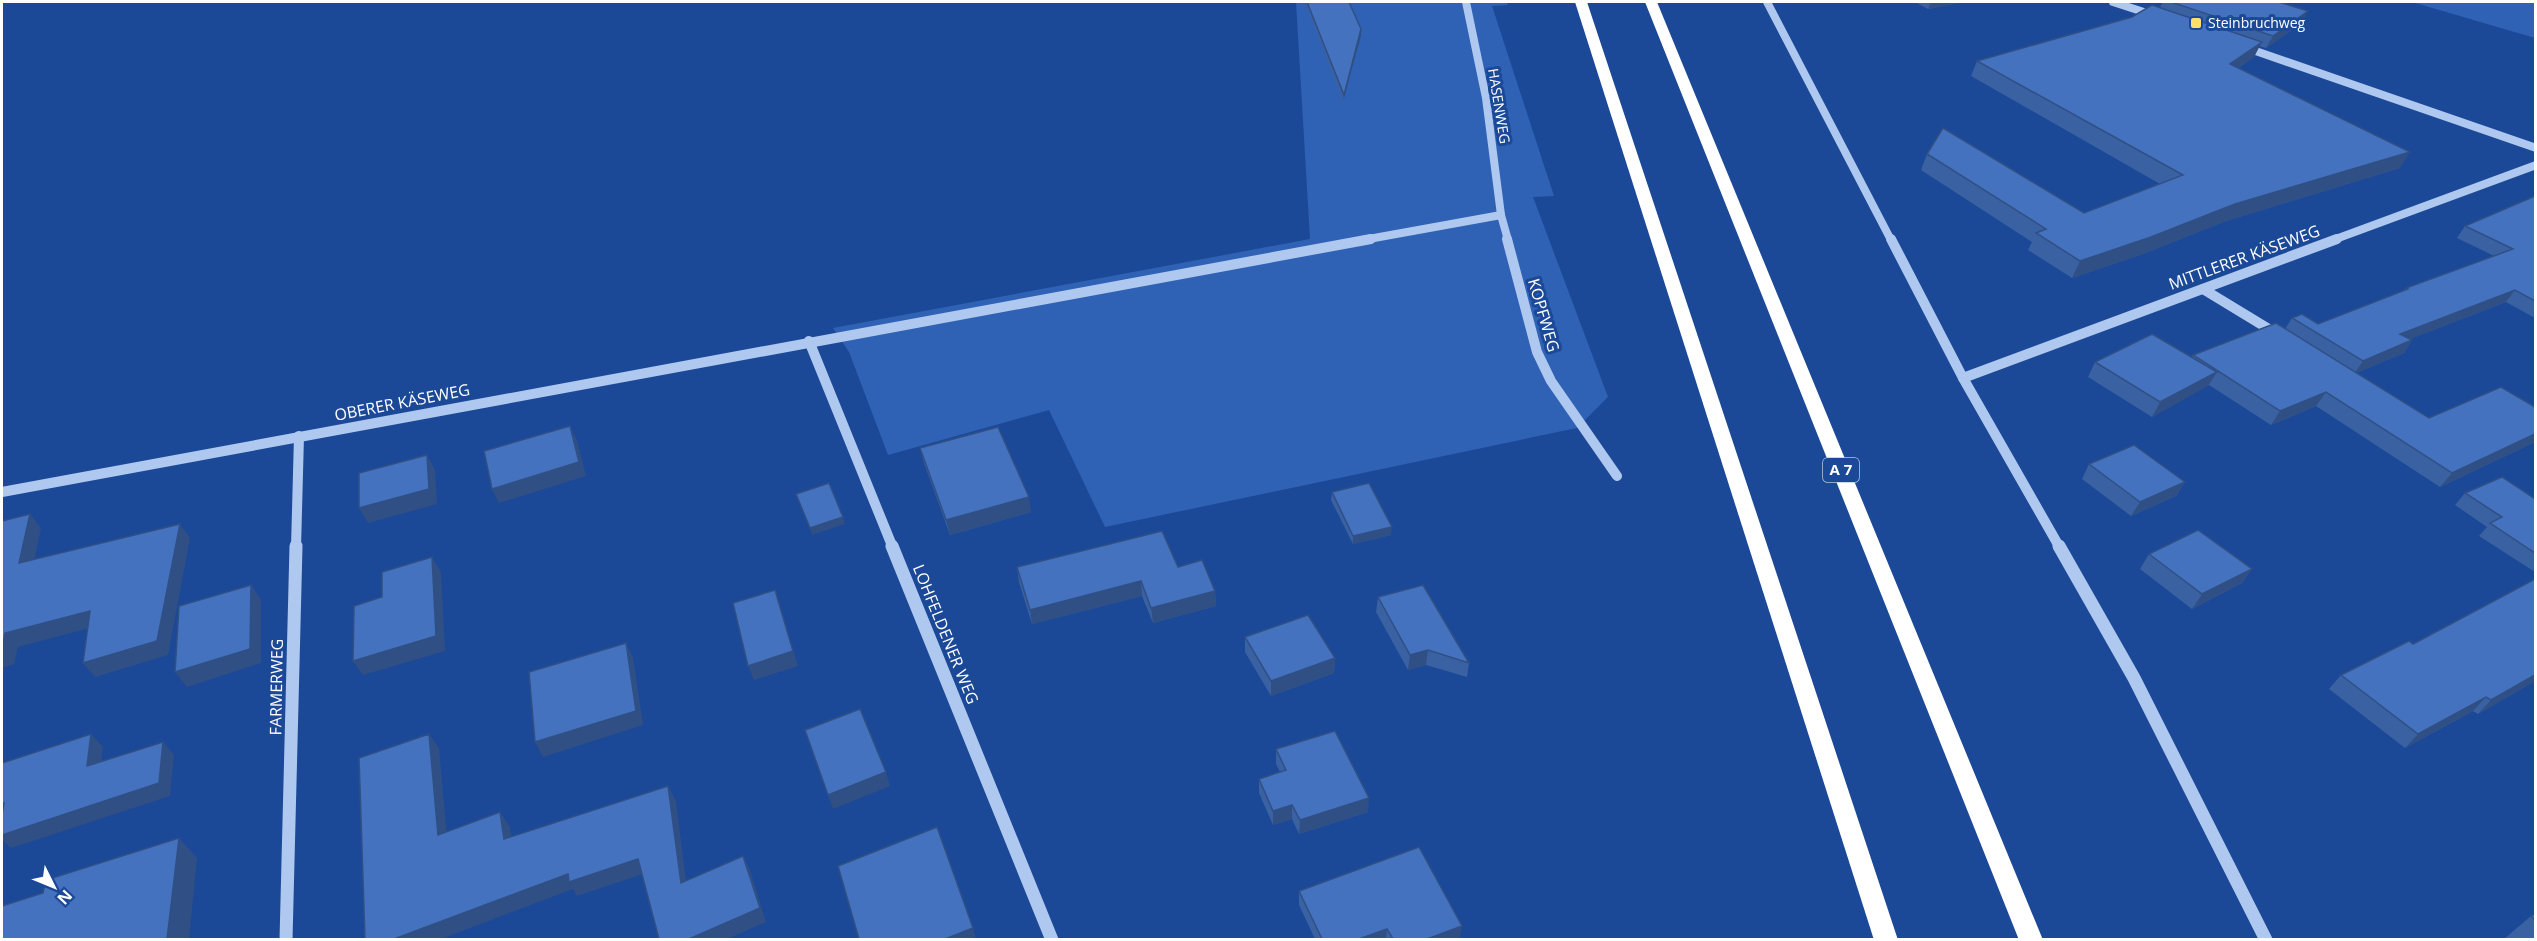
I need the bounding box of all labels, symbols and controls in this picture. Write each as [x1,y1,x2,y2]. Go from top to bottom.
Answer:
place label: Steinbruchweg [2208,13,2306,32]
marker: Steinbruchweg [2189,16,2203,30]
street label: HASENWEG [1484,67,1515,145]
street label: MITTLERER KÄSEWEG [2165,219,2323,295]
street label: KOPFWEG [1523,276,1565,354]
street label: OBERER KÄSEWEG [332,378,472,426]
road number: A 7 [1823,458,1859,482]
street label: LOHFELDENER WEG [908,561,984,707]
street label: FARMERWEG [264,638,288,736]
north arrow [24,857,84,917]
text: N [52,885,77,909]

